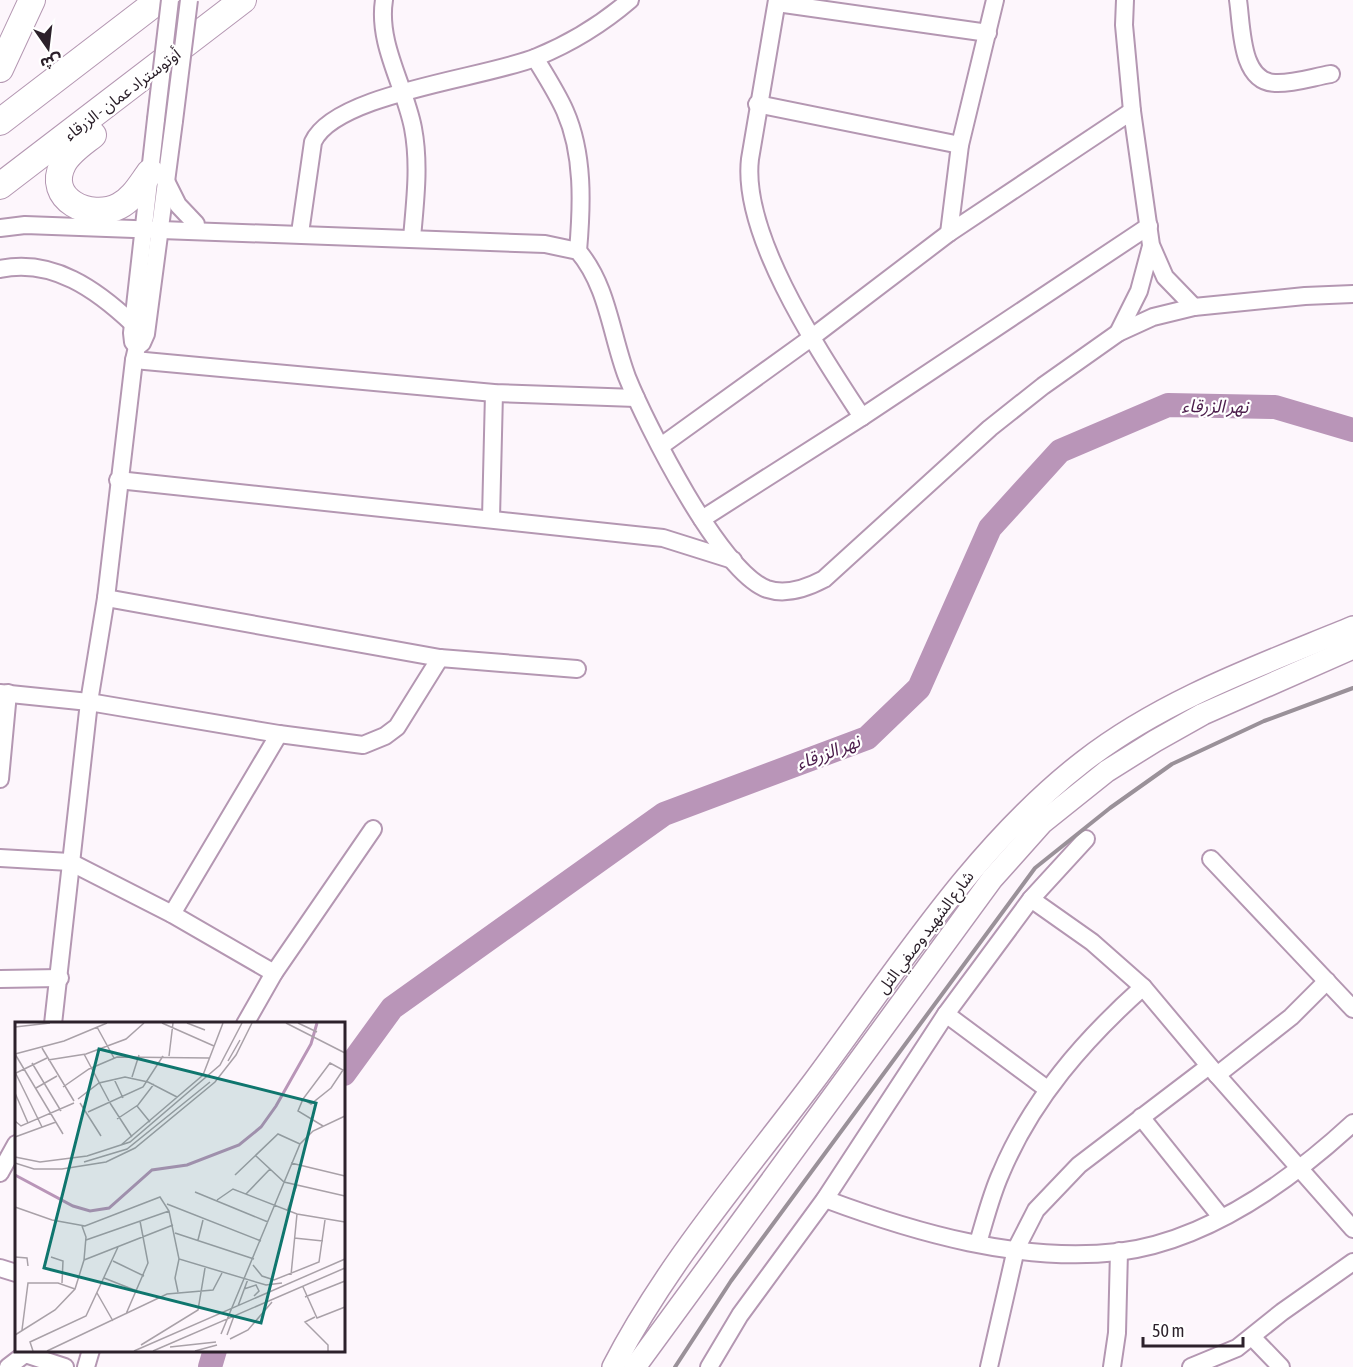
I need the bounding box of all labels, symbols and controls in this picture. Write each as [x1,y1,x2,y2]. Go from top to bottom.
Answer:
north arrow [18,18,78,78]
street label: أوتوستراد عمان - الزرقاء [60,44,184,144]
text: ش [38,50,64,74]
water label: نهر الزرقاء [1182,395,1250,418]
water label: نهر الزرقاء [793,730,865,775]
street label: شارع الشهيد وصفي التل [873,867,980,999]
inset map [15,1022,345,1352]
scale bar [1143,1310,1244,1348]
text: 50 m [1152,1320,1184,1341]

